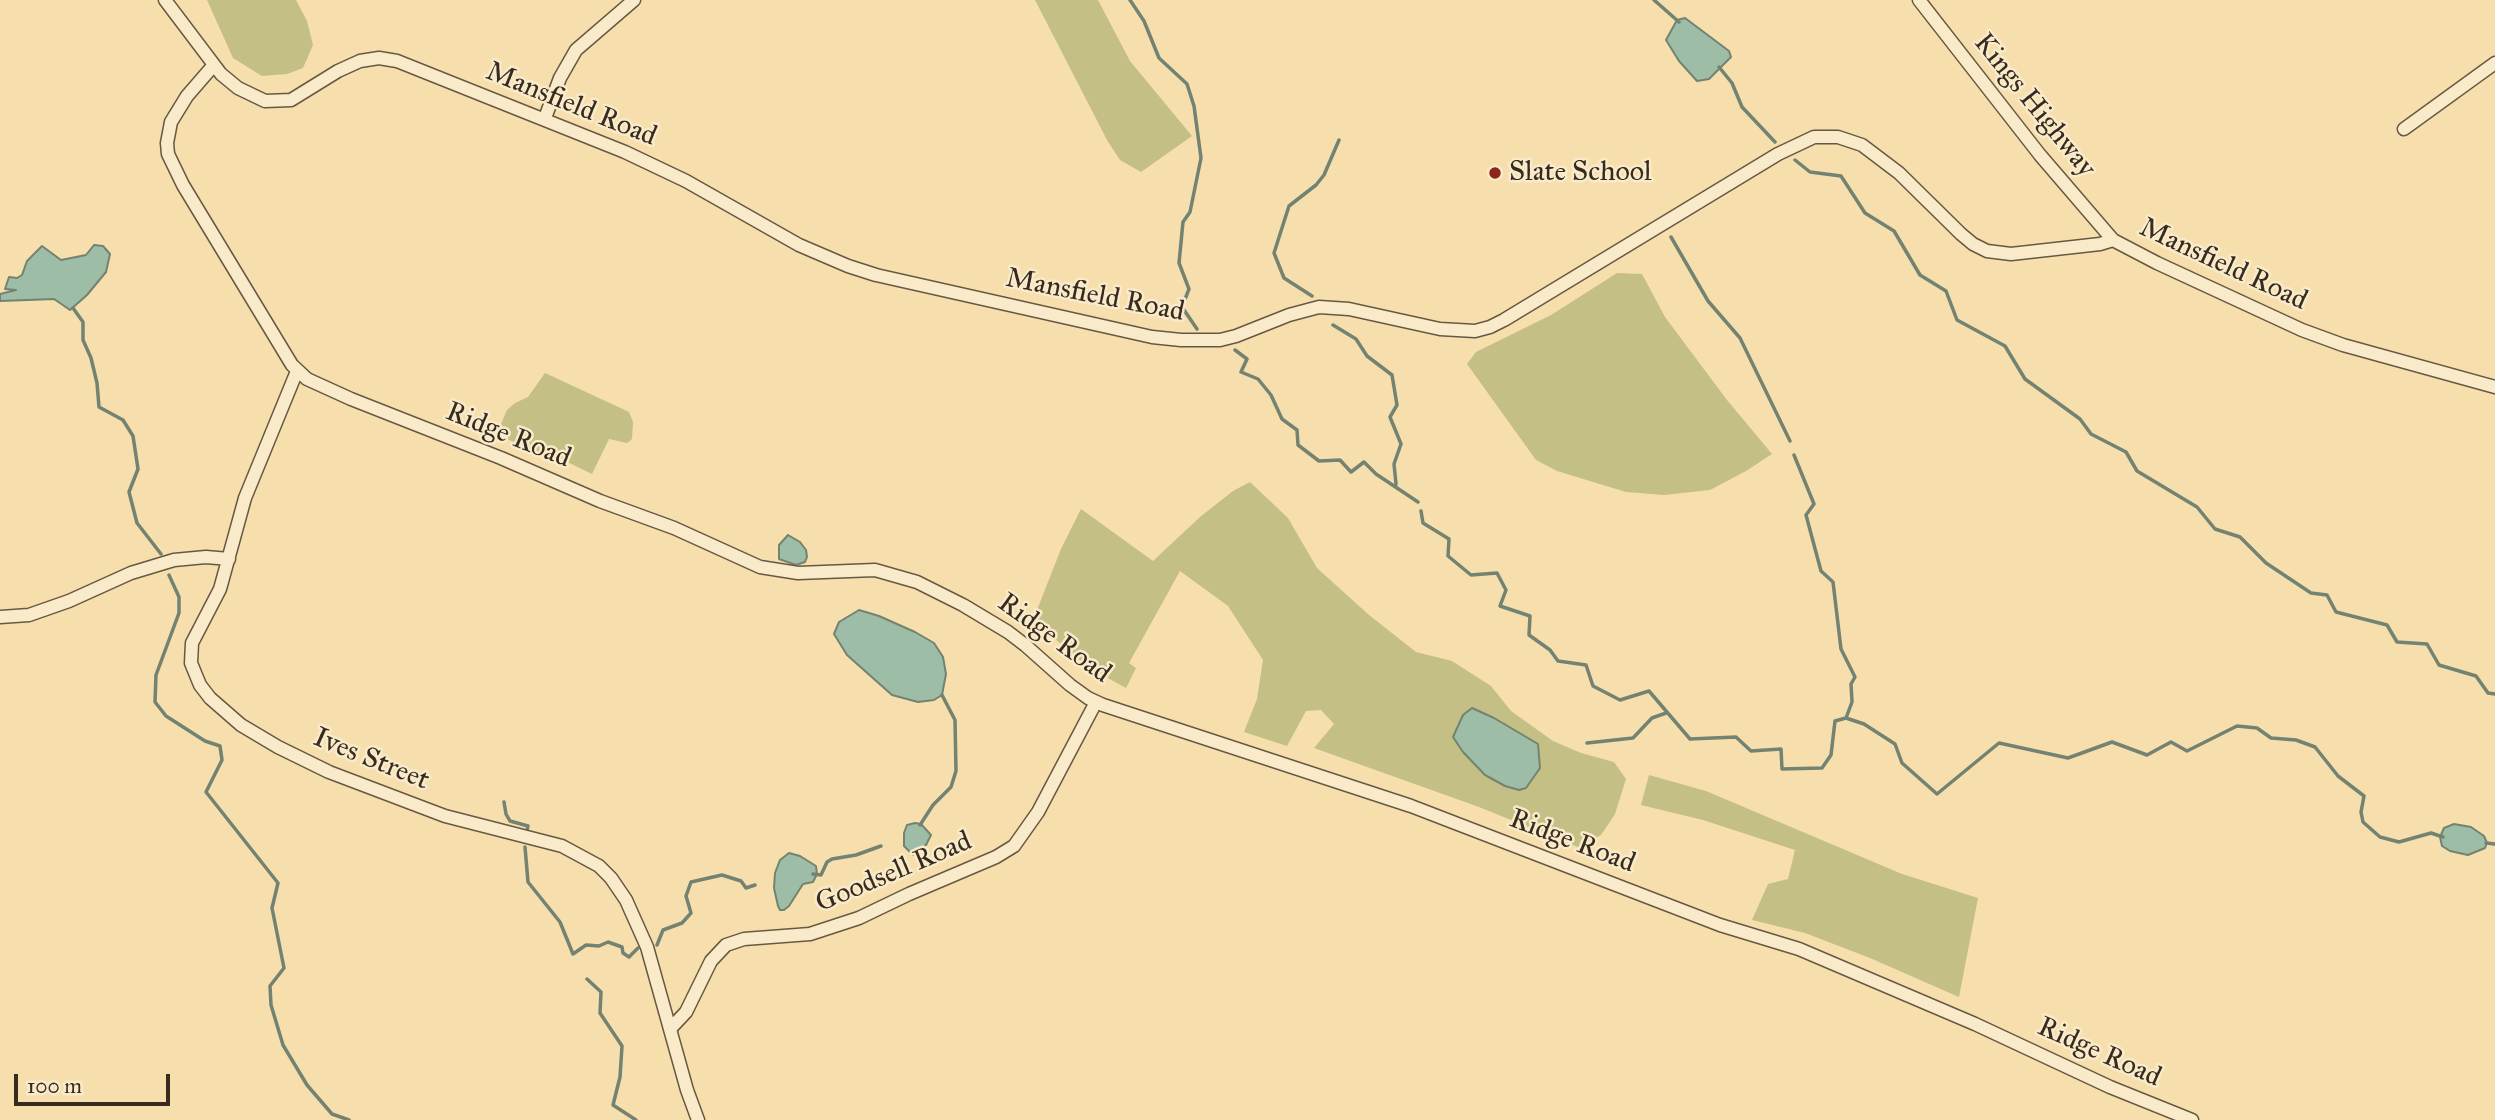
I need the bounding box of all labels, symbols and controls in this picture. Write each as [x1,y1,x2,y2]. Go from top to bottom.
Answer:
street label: Kings Highway [1966,27,2102,185]
street label: Mansfield Road [481,55,661,155]
place label: Slate School [1509,156,1652,190]
marker: Slate School [1487,165,1503,181]
street label: Mansfield Road [2134,211,2312,319]
street label: Mansfield Road [1003,262,1187,330]
street label: Ridge Road [441,396,575,476]
street label: Ridge Road [991,587,1117,691]
street label: Ives Street [308,722,434,798]
street label: Ridge Road [1504,803,1640,881]
street label: Goodsell Road [811,825,977,921]
street label: Ridge Road [2032,1011,2166,1095]
scale bar [18,1060,173,1104]
text: 100 m [27,1073,82,1099]

